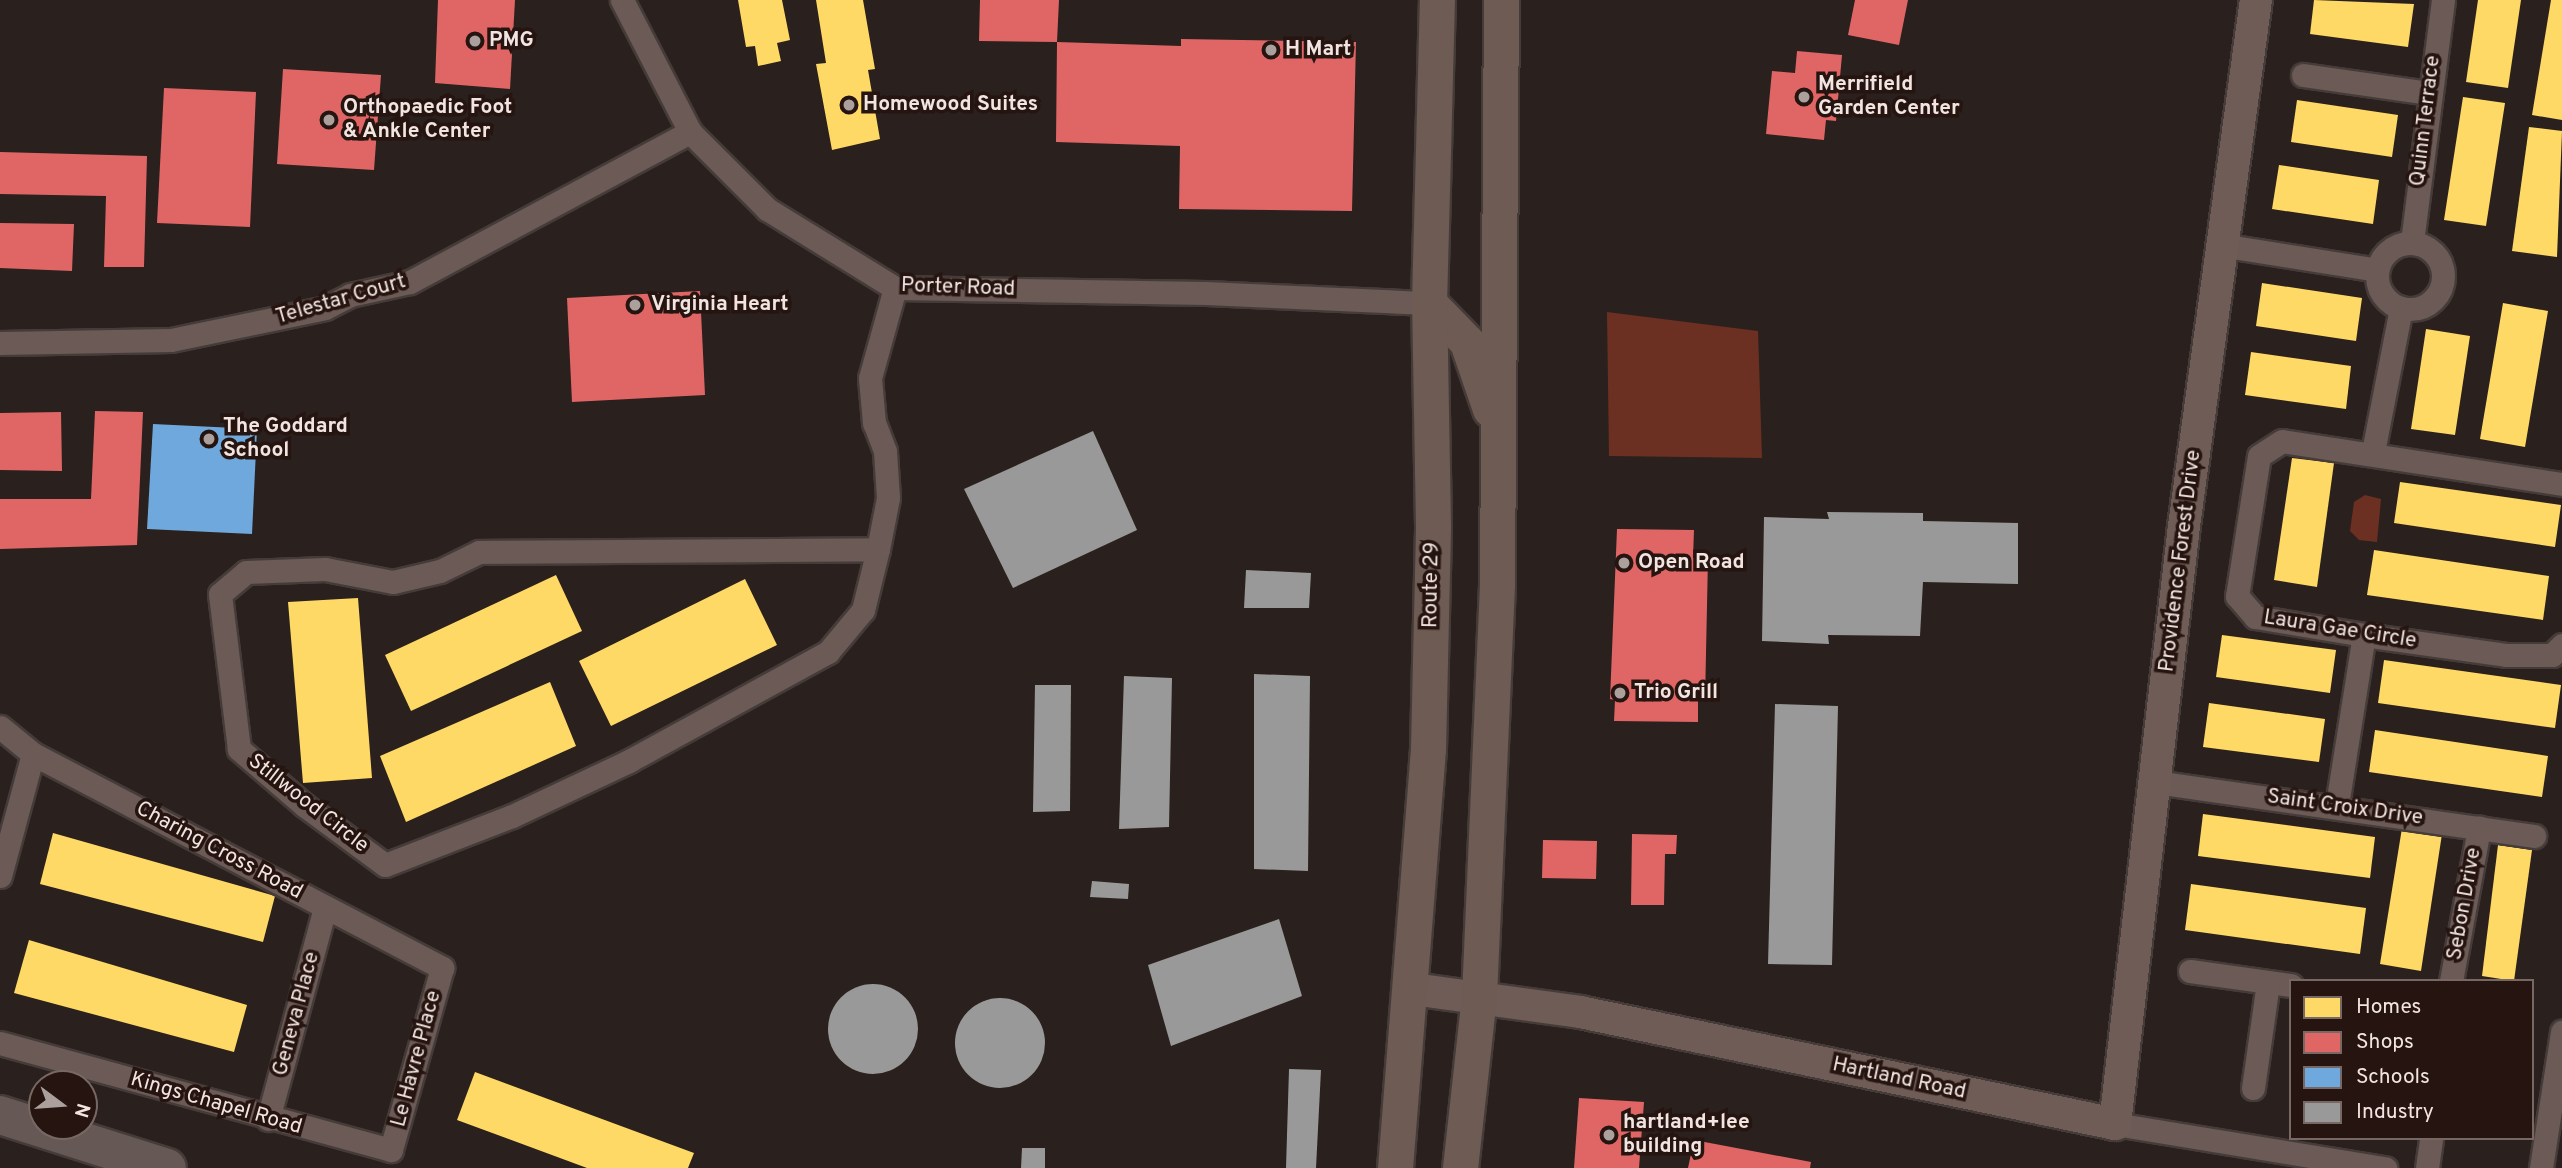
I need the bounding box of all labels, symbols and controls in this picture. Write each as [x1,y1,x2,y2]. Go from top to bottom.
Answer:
place label: PMG [489,28,534,54]
marker: PMG [467,33,483,49]
place label: H Mart [1285,37,1351,63]
marker: H Mart [1263,42,1279,58]
street label: Quinn Terrace [2405,54,2447,188]
place label: Merrifield Garden Center [1818,72,1960,122]
marker: Merrifield Garden Center [1796,89,1812,105]
place label: Homewood Suites [863,92,1038,118]
place label: Orthopaedic Foot & Ankle Center [343,95,512,145]
marker: Homewood Suites [841,97,857,113]
marker: Orthopaedic Foot & Ankle Center [321,112,337,128]
street label: Telestar Court [273,269,409,331]
street label: Porter Road [900,273,1016,303]
place label: Virginia Heart [651,292,789,318]
marker: Virginia Heart [625,295,645,315]
place label: The Goddard School [223,414,348,464]
marker: The Goddard School [201,431,217,447]
street label: Providence Forest Drive [2155,448,2207,674]
street label: Route 29 [1419,542,1445,628]
place label: Open Road [1638,550,1745,576]
marker: Open Road [1616,555,1632,571]
street label: Laura Gae Circle [2262,605,2418,655]
place label: Trio Grill [1634,680,1718,706]
marker: Trio Grill [1612,685,1628,701]
street label: Stillwood Circle [243,749,373,859]
street label: Saint Croix Drive [2265,785,2425,831]
street label: Charing Cross Road [131,796,307,906]
street label: Sebon Drive [2443,846,2487,962]
street label: Geneva Place [268,949,326,1079]
legend [2289,979,2534,1140]
street label: Le Havre Place [387,988,447,1130]
text: Homes [2356,994,2421,1021]
text: Shops [2356,1029,2414,1056]
street label: Hartland Road [1830,1053,1968,1105]
text: Schools [2356,1064,2430,1091]
street label: Kings Chapel Road [127,1067,305,1141]
north arrow [28,1070,98,1140]
text: Industry [2356,1099,2434,1126]
text: N [68,1100,95,1120]
place label: hartland+lee building [1623,1110,1750,1160]
marker: hartland+lee building [1601,1127,1617,1143]

